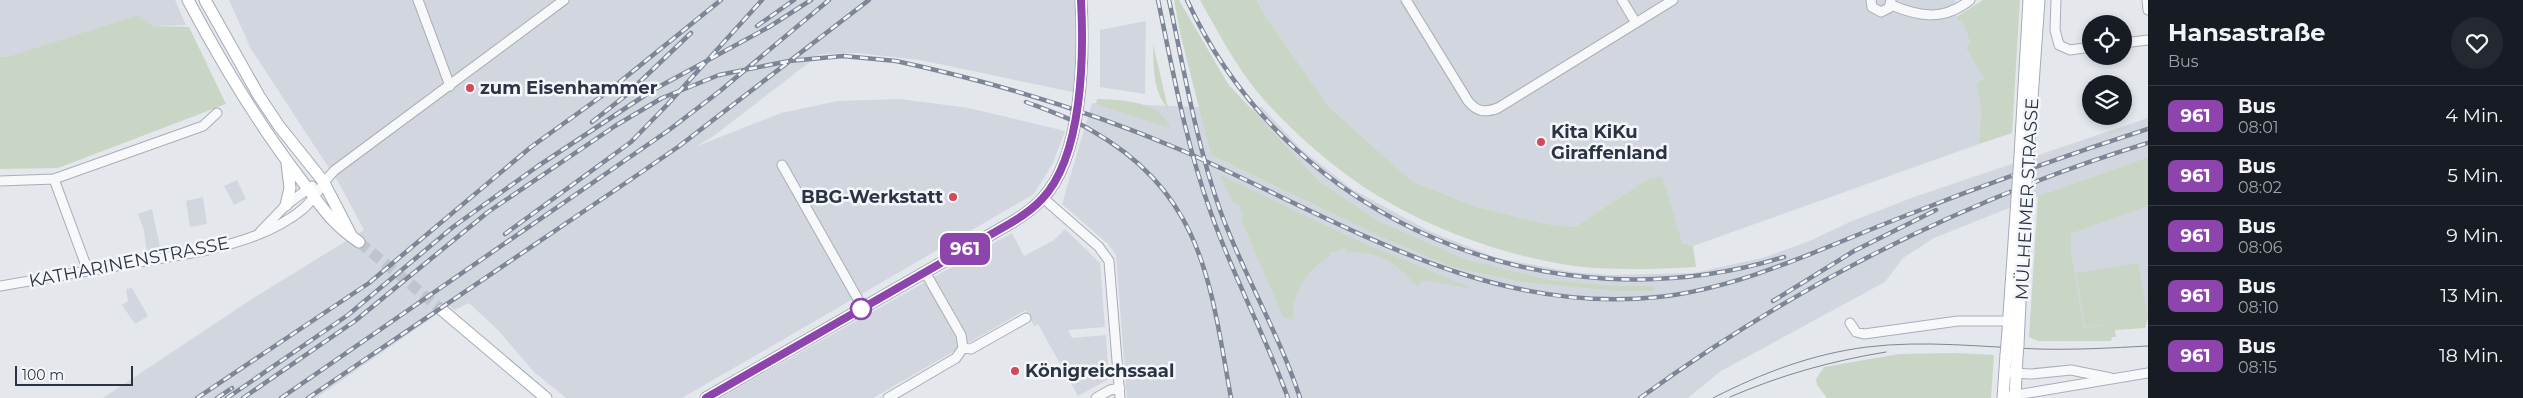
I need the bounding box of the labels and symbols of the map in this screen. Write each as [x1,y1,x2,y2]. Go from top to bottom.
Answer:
place label: zum Eisenhammer [480,77,658,99]
marker: zum Eisenhammer [464,82,476,94]
street label: MÜLHEIMER STRASSE [2011,97,2043,301]
place label: Kita KiKu Giraffenland [1551,121,1668,164]
marker: Kita KiKu Giraffenland [1535,136,1547,148]
place label: BBG-Werkstatt [801,186,943,208]
marker: BBG-Werkstatt [947,191,959,203]
street label: KATHARINENSTRASSE [27,232,231,292]
line badge: 961 [936,233,994,265]
unlabelled marker [850,298,872,320]
place label: Königreichssaal [1025,360,1174,382]
scale bar [15,363,132,386]
marker: Königreichssaal [1009,365,1021,377]

